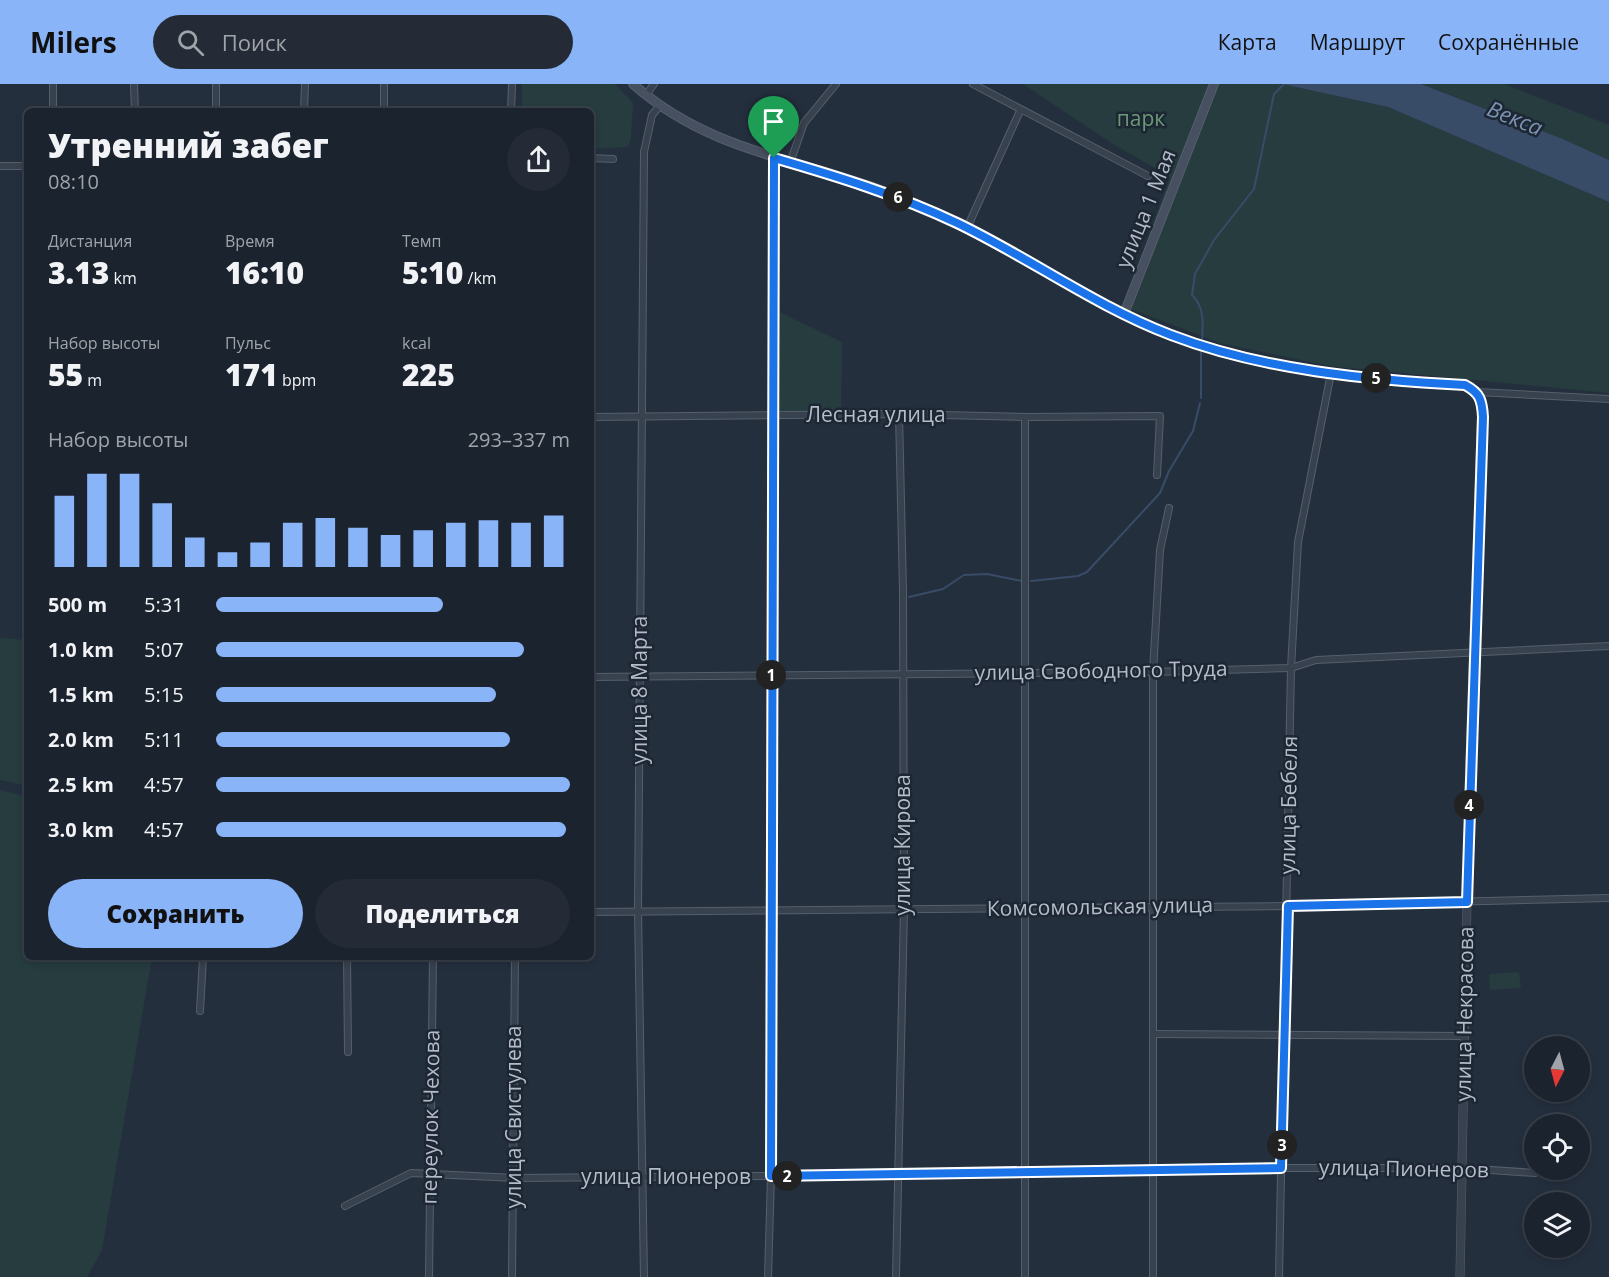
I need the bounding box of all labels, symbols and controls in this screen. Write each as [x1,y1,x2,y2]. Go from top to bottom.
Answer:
search box [153,15,573,69]
text: Milers [30,23,117,61]
icon: search [174,26,207,59]
text: Поиск [222,27,287,57]
text: Карта [1218,28,1277,56]
text: Маршрут [1310,28,1405,56]
text: Сохранённые [1438,28,1579,56]
water label: Векса [1483,92,1547,142]
pin [748,96,799,158]
park label: парк [1117,104,1165,132]
icon: arrive [757,105,790,138]
text: Утренний забег [48,123,329,168]
button: share [507,128,570,191]
street label: улица 1 Мая [1109,145,1182,272]
text: 08:10 [48,168,99,195]
pin: 6 [883,182,913,212]
text: 6 [893,186,903,208]
text: Дистанция [48,230,132,252]
text: Время [225,230,275,252]
text: Темп [402,230,441,252]
text: 3.13 [48,252,109,293]
text: 16:10 [225,252,304,293]
text: 5:10 [402,252,463,293]
text: km [109,267,137,289]
text: /km [463,267,497,289]
text: Набор высоты [48,332,160,354]
text: Пульс [225,332,271,354]
text: kcal [402,332,431,354]
text: 55 [48,354,83,395]
text: 171 [225,354,278,395]
text: 225 [402,354,455,395]
pin: 5 [1361,363,1391,393]
text: 5 [1371,367,1381,389]
text: m [83,369,102,391]
text: bpm [278,369,316,391]
street label: Лесная улица [806,400,946,428]
text: Набор высоты [48,426,188,453]
text: 293–337 m [468,426,570,453]
text: 500 m [48,591,107,618]
text: 5:31 [144,591,184,618]
street label: улица 8 Марта [625,616,653,764]
text: 1.0 km [48,636,114,663]
text: 5:07 [144,636,184,663]
street label: улица Свободного Труда [974,654,1228,686]
pin: 1 [756,660,786,690]
text: 1 [766,664,776,686]
text: 1.5 km [48,681,114,708]
text: 5:15 [144,681,184,708]
text: 2.0 km [48,726,114,753]
text: 5:11 [144,726,184,753]
street label: улица Бебеля [1273,735,1303,875]
text: 2.5 km [48,771,114,798]
text: 4:57 [144,771,184,798]
street label: улица Кирова [888,774,916,916]
pin: 4 [1454,790,1484,820]
text: 4 [1464,794,1474,816]
text: 3.0 km [48,816,114,843]
text: 4:57 [144,816,184,843]
button: Сохранить [48,879,303,948]
button: Поделиться [315,879,570,948]
street label: Комсомольская улица [987,890,1213,922]
street label: улица Некрасова [1448,926,1480,1102]
street label: улица Свистулева [499,1026,527,1208]
street label: переулок Чехова [414,1029,446,1205]
north arrow [1524,1036,1590,1102]
map controls [1524,1036,1590,1258]
button: locate [1524,1114,1590,1180]
pin: 3 [1267,1130,1297,1160]
text: 3 [1277,1134,1287,1156]
street label: улица Пионеров [1319,1153,1489,1183]
pin: 2 [772,1161,802,1191]
street label: улица Пионеров [581,1162,751,1190]
text: 2 [782,1165,792,1187]
button: layers [1524,1192,1590,1258]

